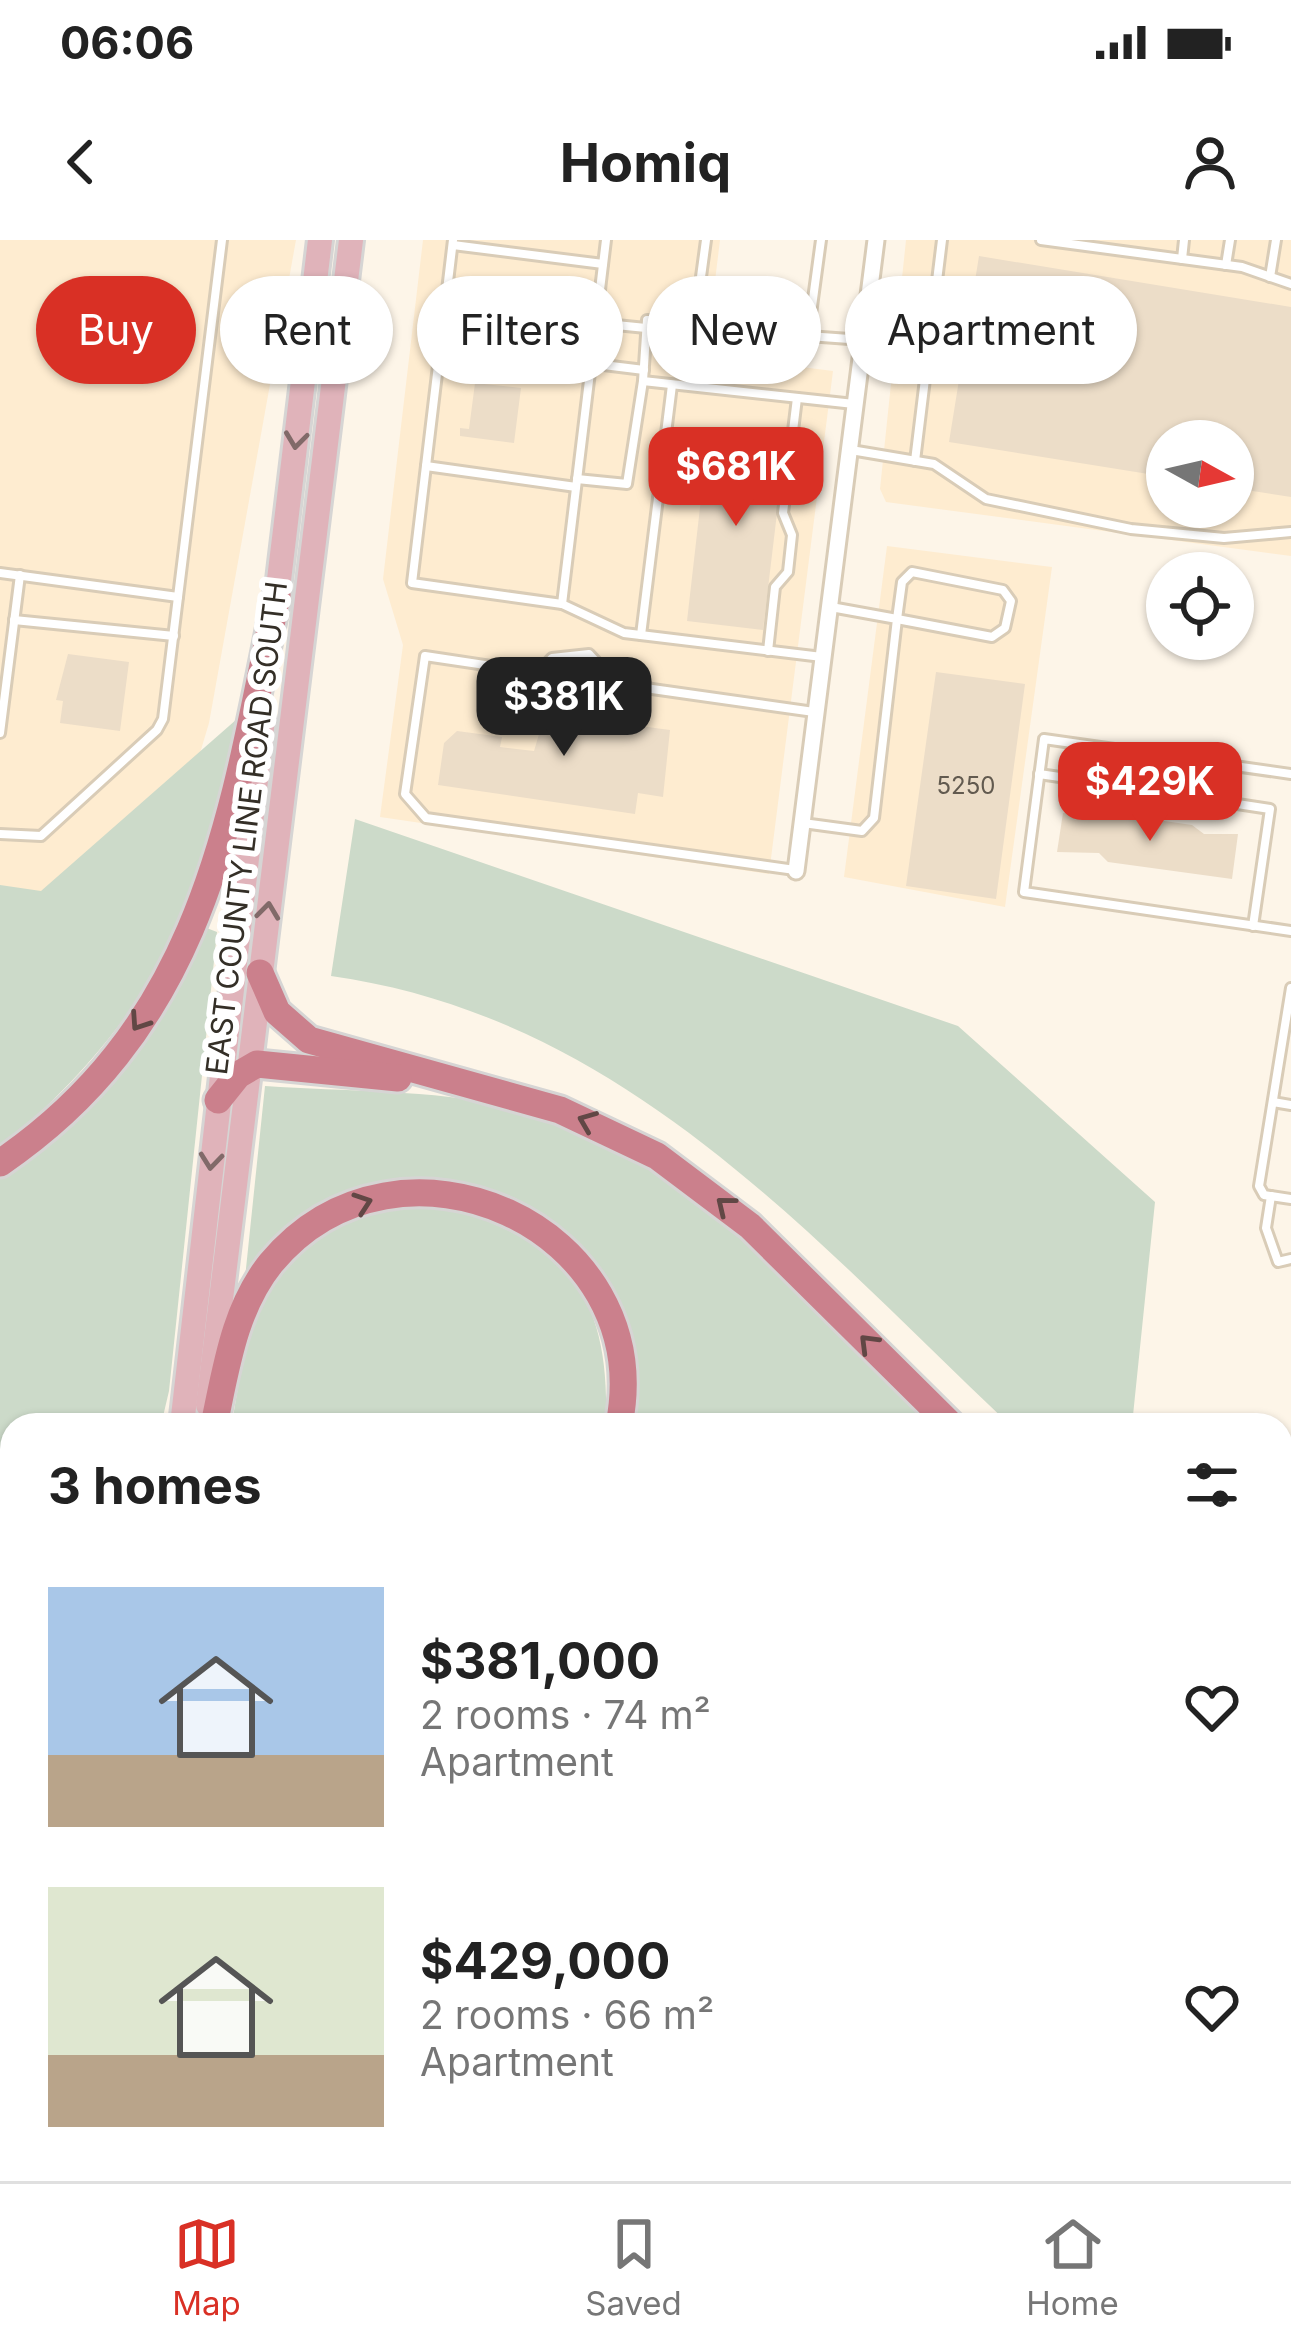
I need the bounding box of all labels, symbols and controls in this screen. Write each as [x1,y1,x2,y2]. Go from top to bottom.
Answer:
text: 06:06 [60,15,194,70]
icon: back [48,129,114,195]
icon: person [1177,129,1243,195]
text: Homiq [560,130,731,195]
chip: Buy [36,276,196,384]
chip: Rent [220,276,393,384]
chip: Filters [417,276,623,384]
chip: New [647,276,821,384]
chip: Apartment [845,276,1137,384]
north arrow [1146,420,1254,528]
map controls [1146,420,1254,660]
pin: $681K [652,427,820,529]
one-way arrow [283,430,309,449]
text: $681K [675,442,797,489]
button: locate [1146,552,1254,660]
street label: EAST COUNTY LINE ROAD SOUTH [198,579,294,1077]
pin: $381K [480,657,648,759]
text: $381K [504,672,624,719]
pin: $429K [1066,742,1234,844]
text: $429K [1085,757,1215,804]
house number: 5250 [937,771,995,800]
one-way arrow [254,901,280,921]
one-way arrow [132,1009,154,1031]
one-way arrow [577,1111,598,1135]
one-way arrow [199,1151,225,1170]
one-way arrow [351,1193,372,1217]
one-way arrow [717,1198,739,1219]
one-way arrow [860,1335,882,1357]
icon: filters [1179,1452,1245,1518]
text: 3 homes [48,1455,262,1516]
text: $381,000 [420,1630,660,1691]
icon: home [144,1635,288,1779]
icon: heart [1179,1674,1245,1740]
text: 2 rooms · 74 m² [420,1691,711,1738]
text: Apartment [420,1738,614,1785]
text: $429,000 [420,1930,670,1991]
icon: home [144,1935,288,2079]
icon: heart [1179,1974,1245,2040]
text: 2 rooms · 66 m² [420,1991,714,2038]
text: Apartment [420,2038,614,2085]
tab: Map [172,2211,241,2323]
tab: Saved [585,2211,682,2323]
tab: Home [1026,2211,1119,2323]

